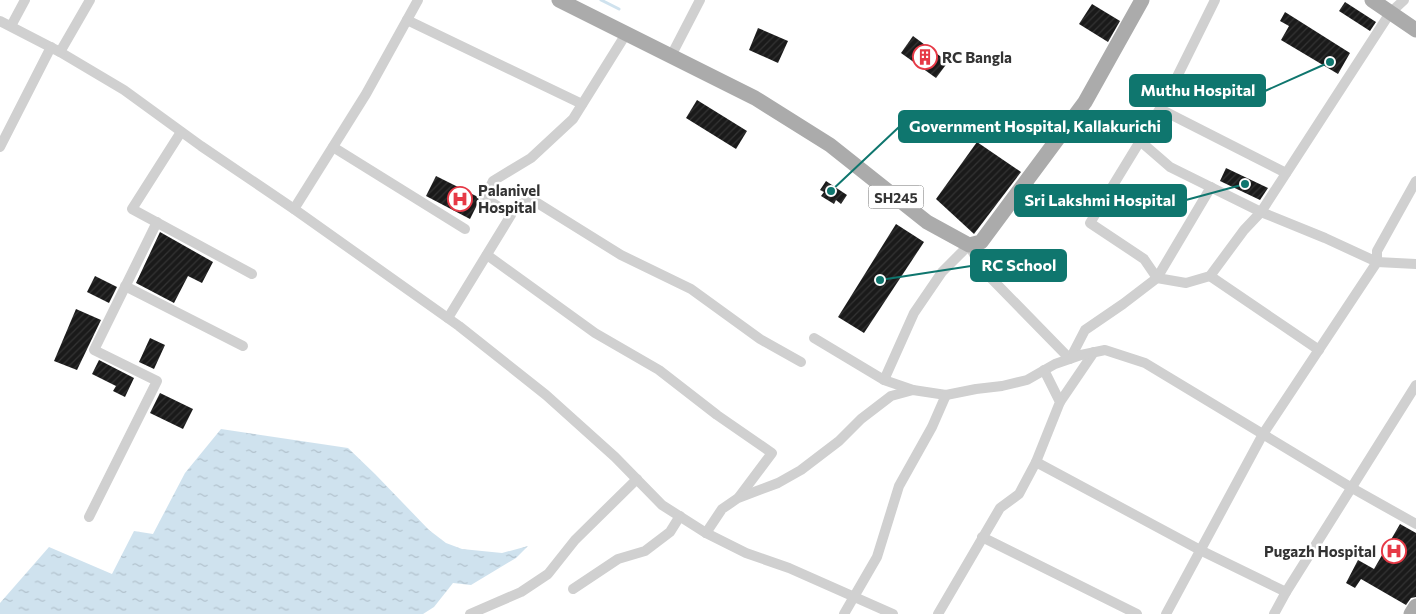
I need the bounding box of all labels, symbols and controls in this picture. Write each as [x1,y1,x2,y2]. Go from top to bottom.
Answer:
building icon: RC Bangla [912,44,938,70]
place label: RC Bangla [942,48,1012,66]
callout: Muthu Hospital [1130,75,1265,106]
text: Muthu Hospital [1141,80,1255,99]
callout: Government Hospital, Kallakurichi [899,111,1171,142]
text: Government Hospital, Kallakurichi [909,116,1161,135]
place label: Palanivel Hospital [478,181,540,216]
callout: Sri Lakshmi Hospital [1015,185,1186,216]
hospital icon: Palanivel Hospital [447,186,473,212]
road number: SH245 [868,186,924,208]
text: Sri Lakshmi Hospital [1024,190,1176,209]
callout: RC School [971,250,1066,281]
text: RC School [982,255,1056,274]
hospital icon: Pugazh Hospital [1381,538,1407,564]
place label: Pugazh Hospital [1264,542,1376,560]

